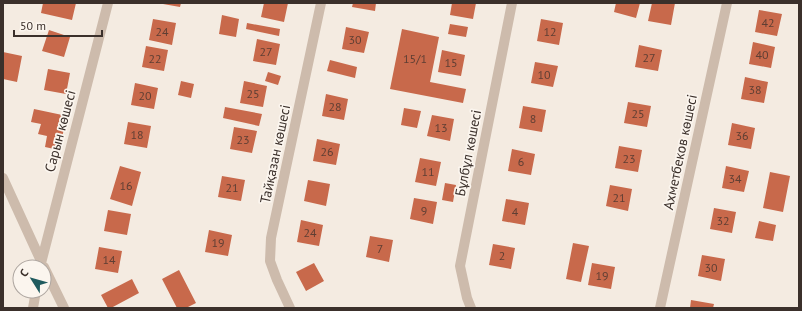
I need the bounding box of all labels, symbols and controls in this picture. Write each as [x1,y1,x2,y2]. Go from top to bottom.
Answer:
scale bar [14,12,102,38]
house number: 42 [761,15,775,30]
text: 50 m [20,18,46,33]
house number: 24 [155,24,169,39]
house number: 12 [543,24,557,39]
house number: 30 [348,32,362,47]
house number: 27 [259,44,273,59]
house number: 40 [755,47,769,62]
house number: 27 [642,50,656,65]
house number: 22 [148,51,162,66]
house number: 15/1 [403,51,427,66]
house number: 15 [444,55,458,70]
house number: 10 [537,67,551,82]
house number: 38 [748,82,762,97]
house number: 25 [246,86,260,101]
street label: Сарын көшесі [40,88,80,174]
house number: 20 [138,88,152,103]
street label: Ахметбеков көшесі [659,93,701,211]
house number: 28 [328,99,342,114]
street label: Тайқазан көшесі [256,103,294,205]
house number: 25 [631,106,645,121]
street label: Бұлбұл көшесі [451,108,485,198]
house number: 8 [530,111,536,126]
house number: 13 [434,120,448,135]
house number: 18 [130,127,144,142]
house number: 36 [735,128,749,143]
house number: 23 [236,132,250,147]
house number: 26 [320,144,334,159]
house number: 23 [622,151,636,166]
house number: 6 [518,154,524,169]
house number: 11 [421,164,435,179]
house number: 34 [728,171,742,186]
house number: 16 [119,178,133,193]
house number: 21 [225,180,239,195]
house number: 21 [612,190,626,205]
house number: 9 [421,203,427,218]
house number: 4 [512,204,519,219]
house number: 32 [716,213,730,228]
house number: 24 [303,225,317,240]
house number: 19 [211,235,225,250]
house number: 7 [377,241,383,256]
house number: 2 [499,248,505,263]
house number: 14 [102,252,116,267]
north arrow [12,259,52,299]
house number: 30 [704,260,718,275]
text: С [17,266,31,280]
house number: 19 [595,268,609,283]

